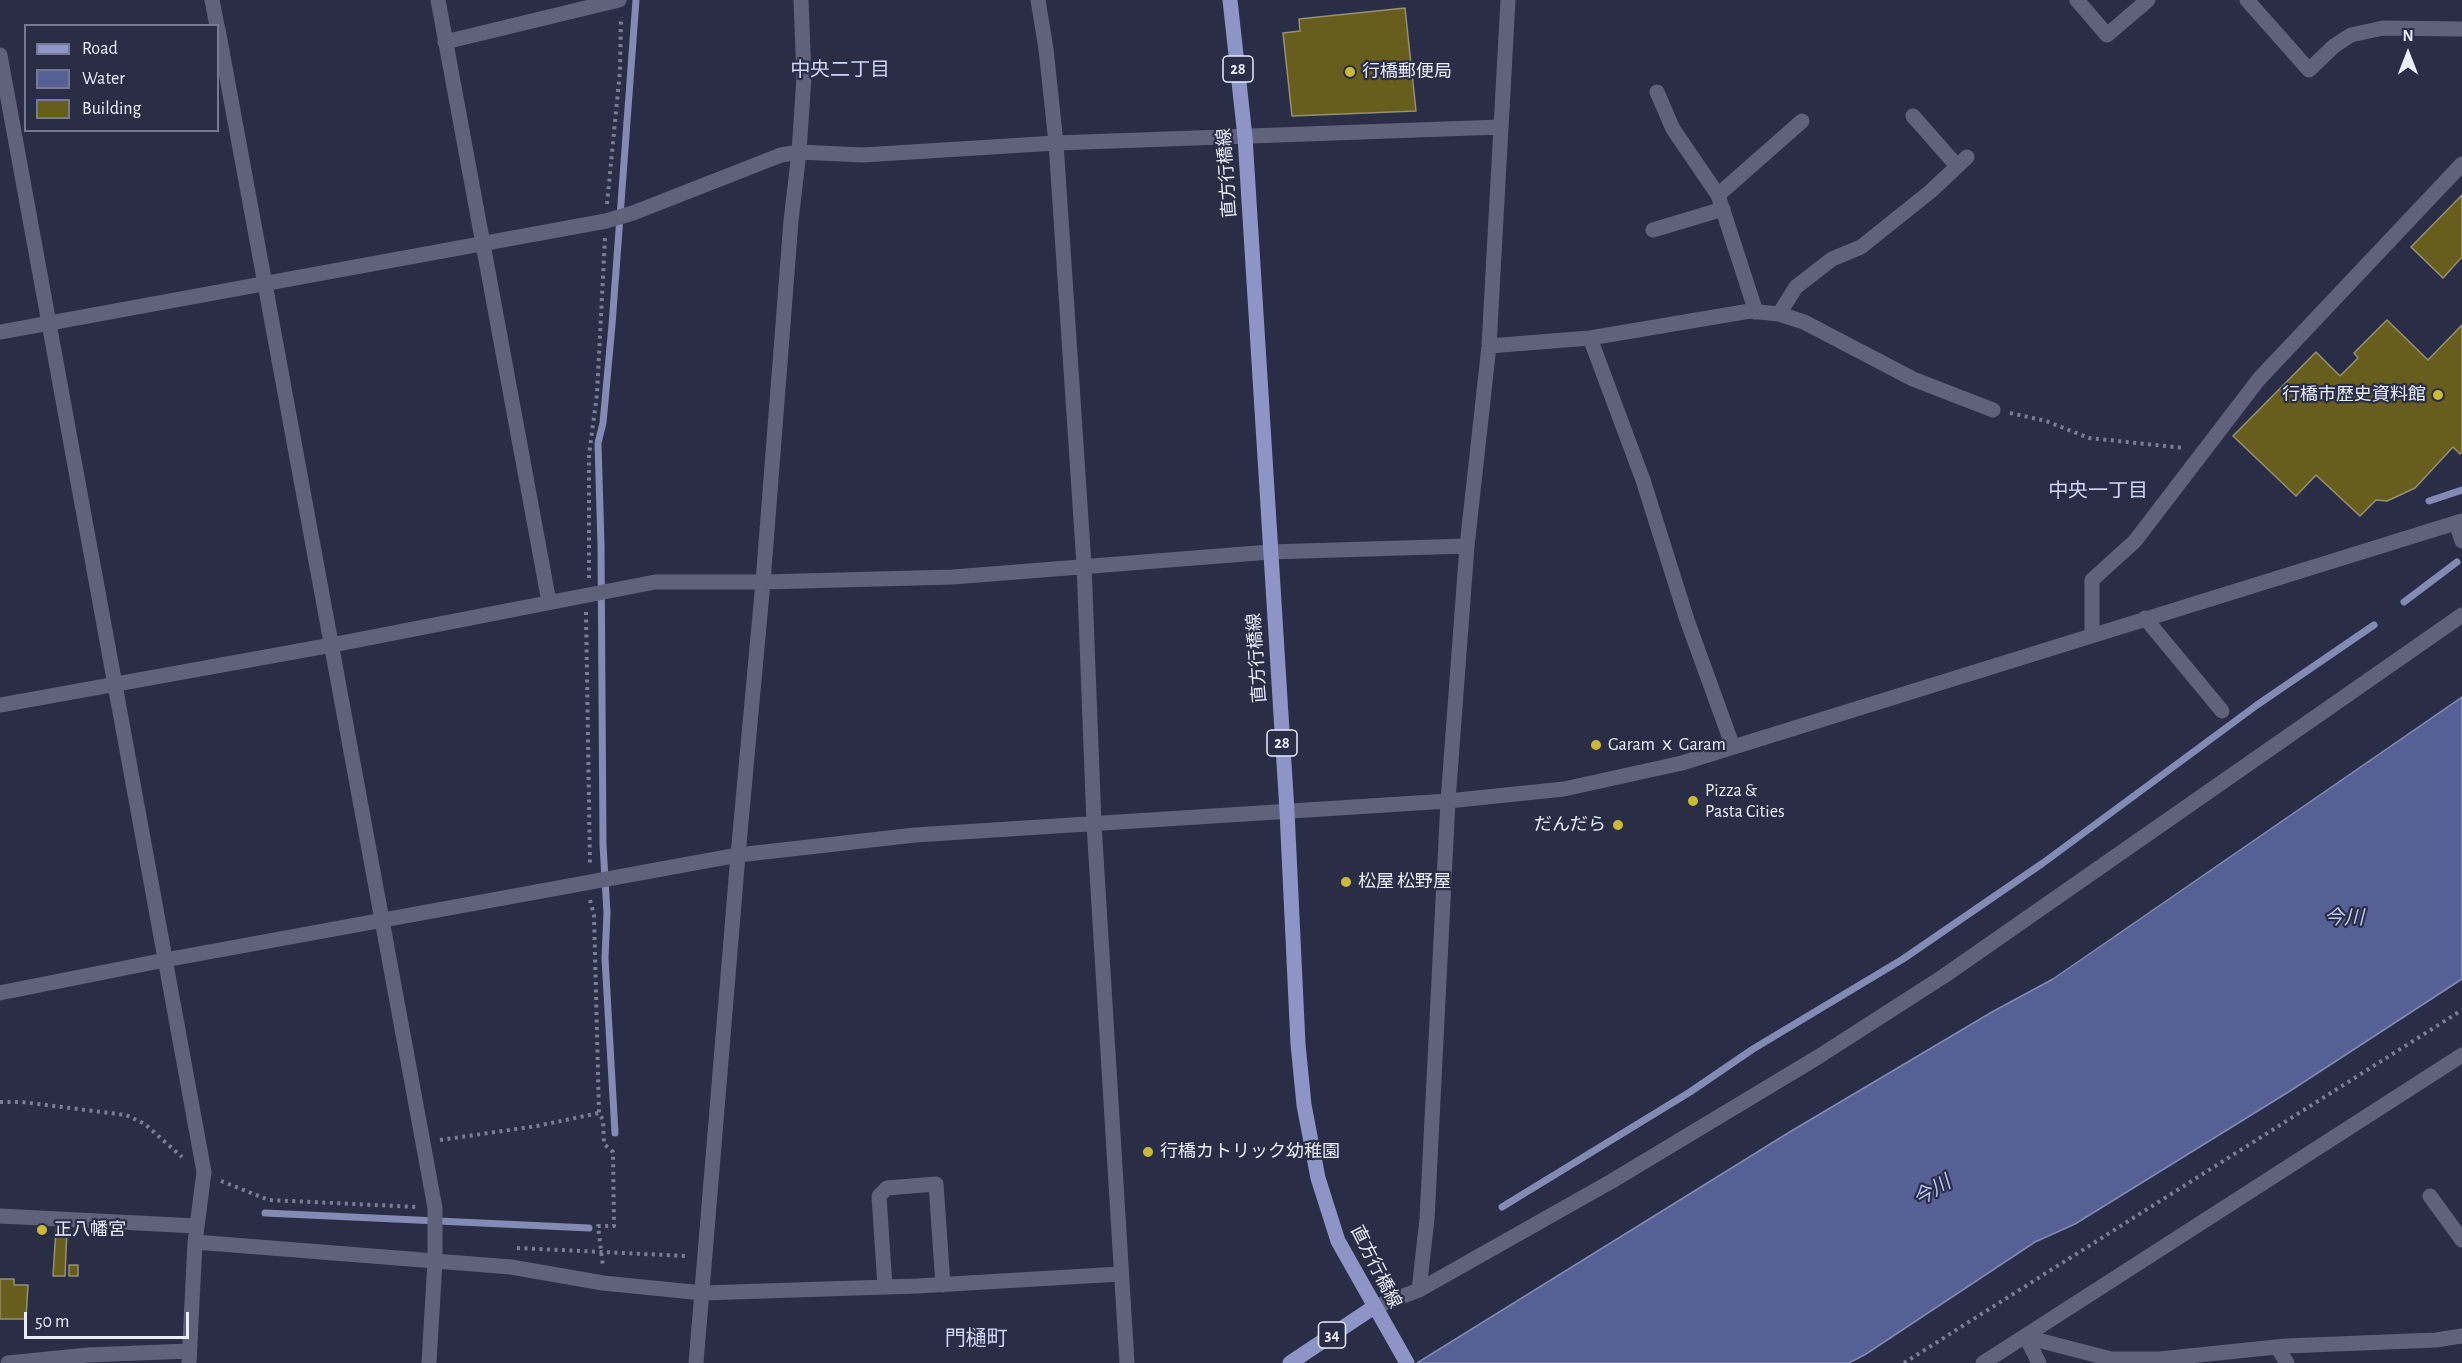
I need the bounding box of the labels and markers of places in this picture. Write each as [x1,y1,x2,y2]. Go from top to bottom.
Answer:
place label: 行橋郵便局 [1362,61,1452,83]
marker: 行橋郵便局 [1343,65,1357,79]
place label: 行橋市歴史資料館 [2282,384,2426,406]
marker: 行橋市歴史資料館 [2431,388,2445,402]
place label: Garam ｘ Garam [1608,734,1726,756]
marker: Garam ｘ Garam [1589,738,1603,752]
place label: Pizza & Pasta Cities [1705,780,1785,822]
marker: Pizza & Pasta Cities [1686,794,1700,808]
place label: だんだら [1534,814,1606,836]
marker: だんだら [1611,818,1625,832]
place label: 松屋 松野屋 [1358,871,1451,893]
marker: 松屋 松野屋 [1339,875,1353,889]
place label: 行橋カトリック幼稚園 [1160,1141,1340,1163]
marker: 行橋カトリック幼稚園 [1141,1145,1155,1159]
place label: 正八幡宮 [54,1219,126,1241]
marker: 正八幡宮 [35,1223,49,1237]

